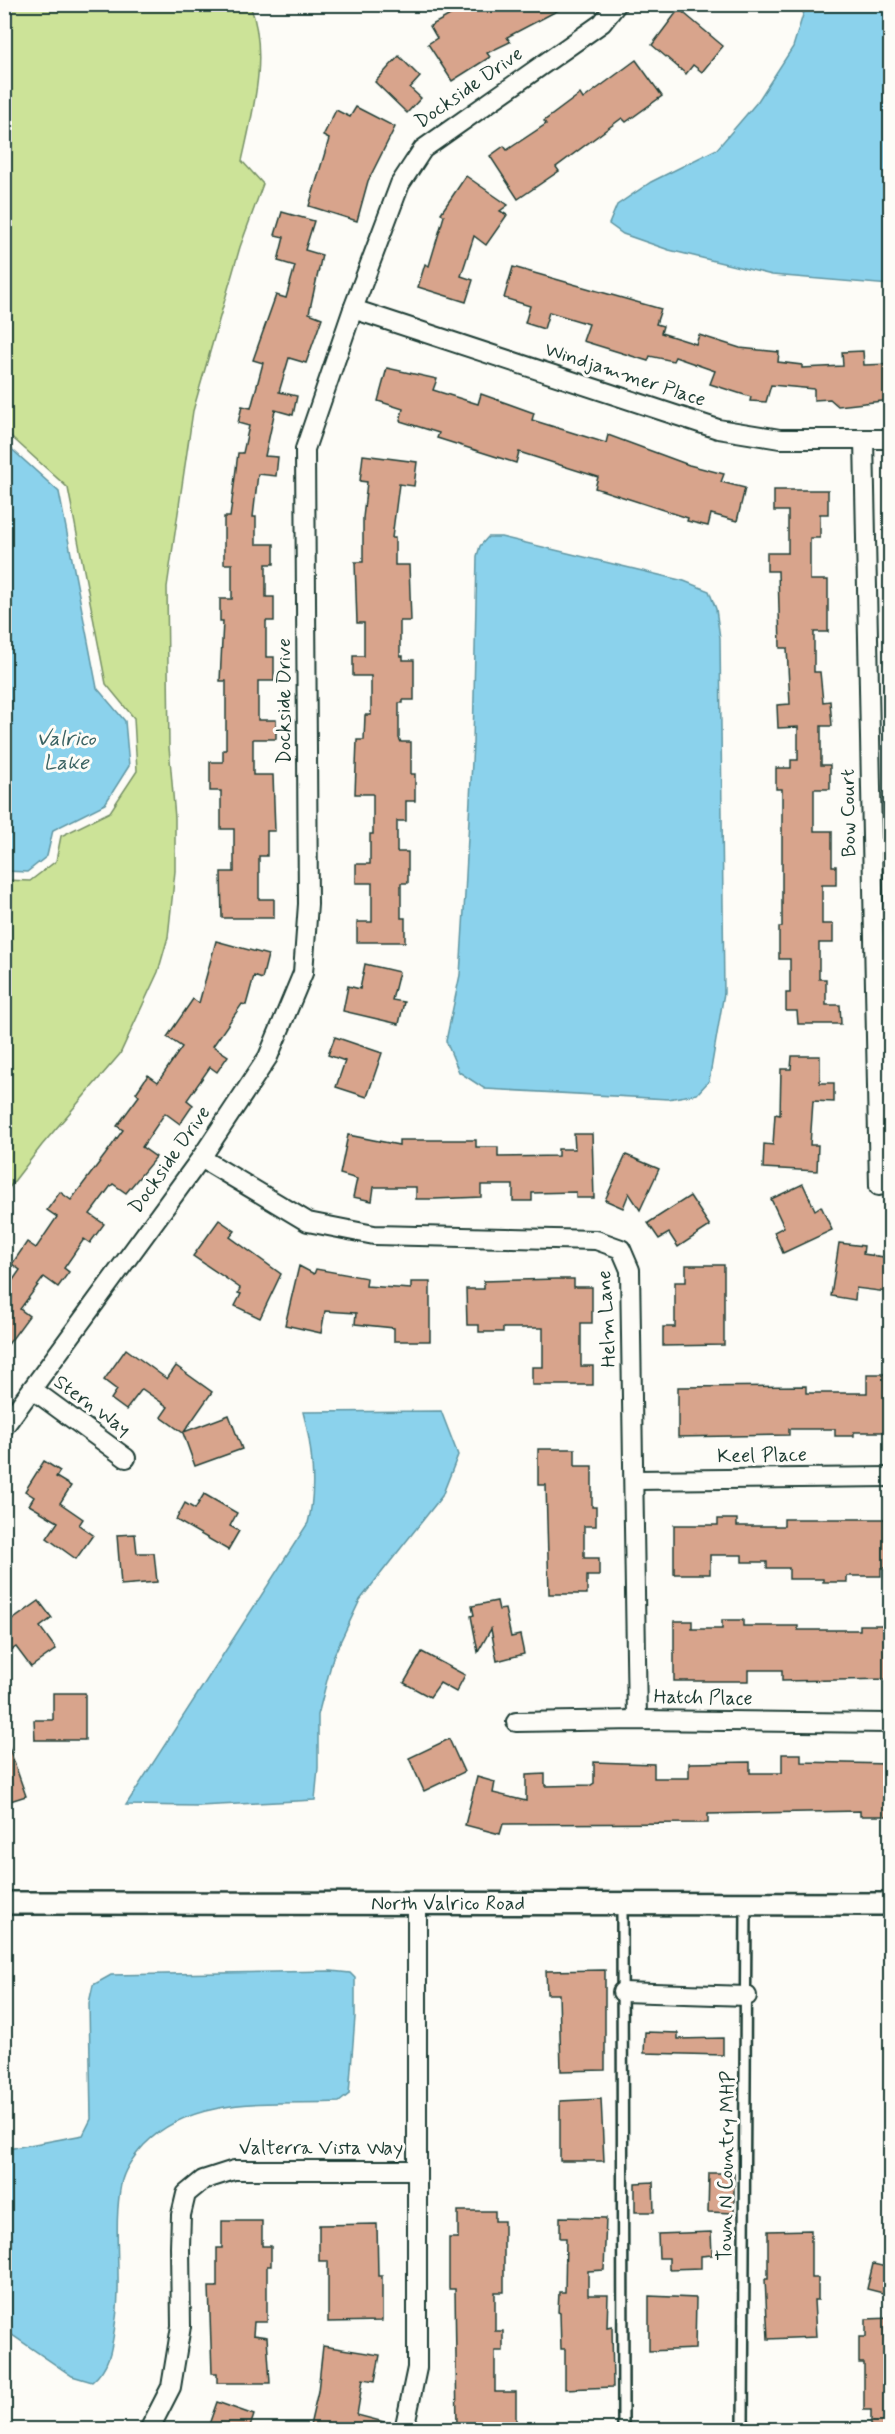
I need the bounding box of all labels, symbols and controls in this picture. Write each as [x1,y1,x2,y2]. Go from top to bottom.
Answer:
street label: Dockside Drive [410,41,528,135]
street label: Windjammer Place [541,336,709,414]
street label: Dockside Drive [271,638,298,764]
water label: Valrico Lake [36,725,97,777]
street label: Bow Court [835,769,863,857]
street label: Dockside Drive [123,1101,217,1219]
street label: Helm Lane [591,1270,623,1368]
street label: Stern Way [48,1369,136,1443]
street label: Keel Place [717,1442,807,1470]
street label: Hatch Place [653,1684,753,1712]
street label: North Valrico Road [371,1890,525,1917]
street label: Town N Country MHP [712,2071,742,2261]
street label: Valterra Vista Way [239,2135,403,2162]

